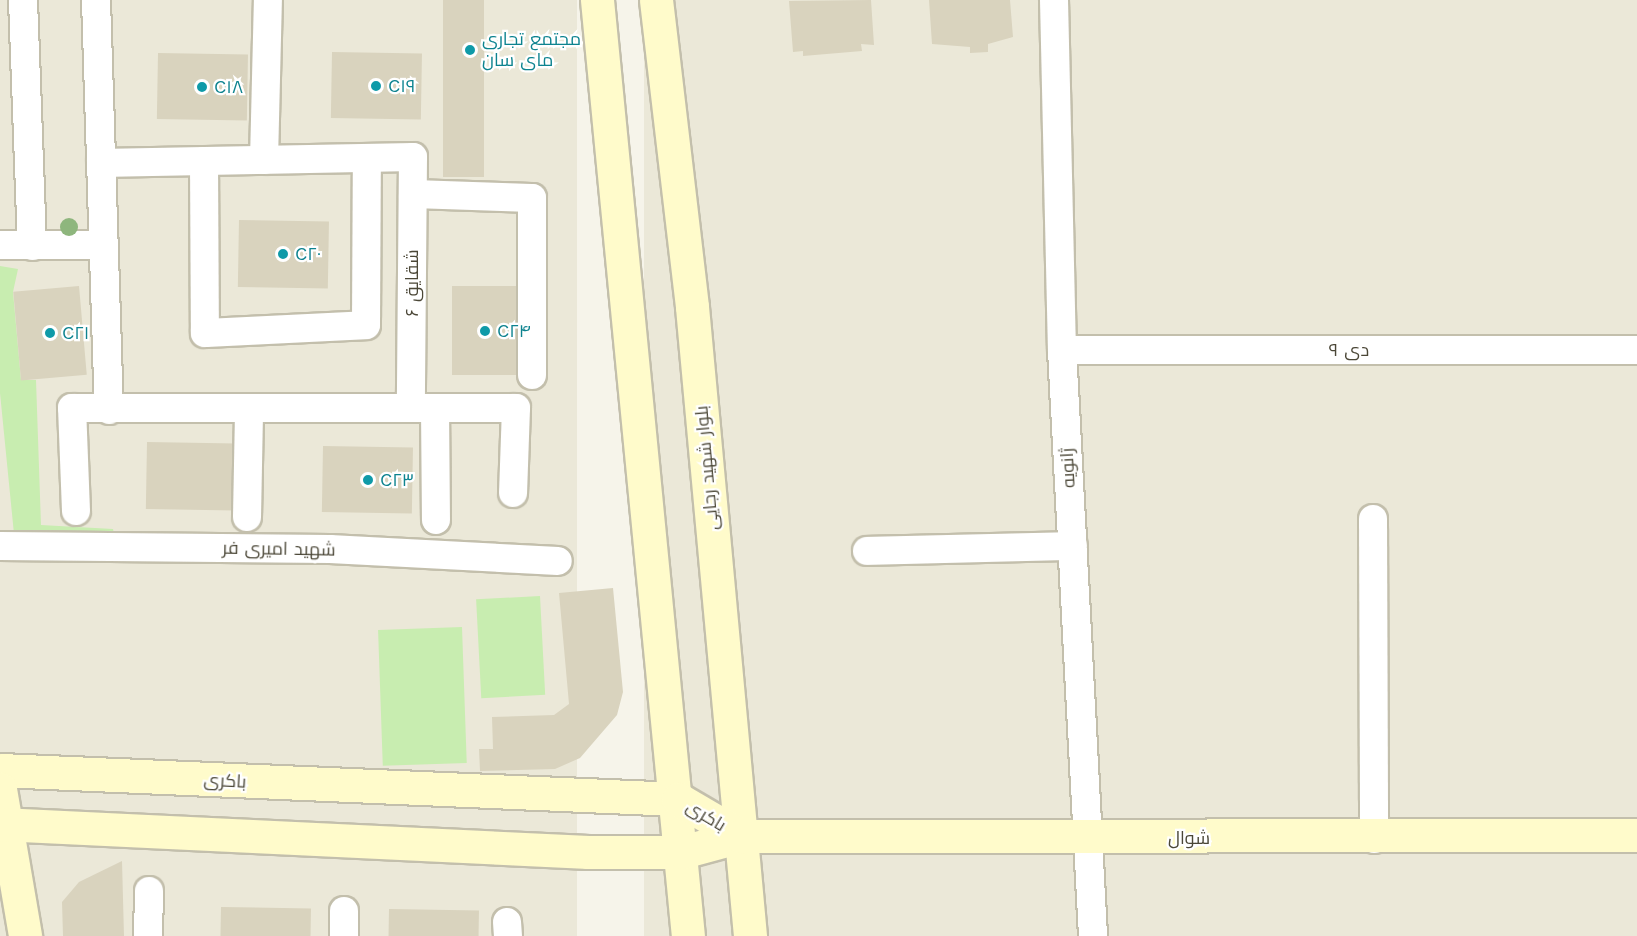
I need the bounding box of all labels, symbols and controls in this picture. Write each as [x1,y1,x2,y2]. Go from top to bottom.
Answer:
place label: مجتمع تجاری مای سان [482,29,581,72]
marker: مجتمع تجاری مای سان [463,43,477,57]
place label: C۱۹ [388,75,415,97]
place label: C۱۸ [214,76,243,98]
marker: C۱۹ [369,79,383,93]
marker: C۱۸ [195,80,209,94]
place label: C۲۰ [295,243,321,265]
marker: C۲۰ [276,247,290,261]
street label: شقایق ۶ [401,249,423,317]
place label: C۲۴ [497,320,531,342]
place label: C۲۱ [62,322,89,344]
marker: C۲۴ [478,324,492,338]
marker: C۲۱ [43,326,57,340]
street label: ۹ دی [1329,339,1369,361]
street label: بلوار شهید رجایی [691,405,723,531]
street label: ژانویه [1056,447,1080,489]
place label: C۲۳ [380,469,414,491]
marker: C۲۳ [361,473,375,487]
street label: شهید امیری فر [222,537,336,561]
street label: باکری [203,769,247,793]
street label: باکری [682,796,730,836]
street label: شوال [1168,827,1210,849]

